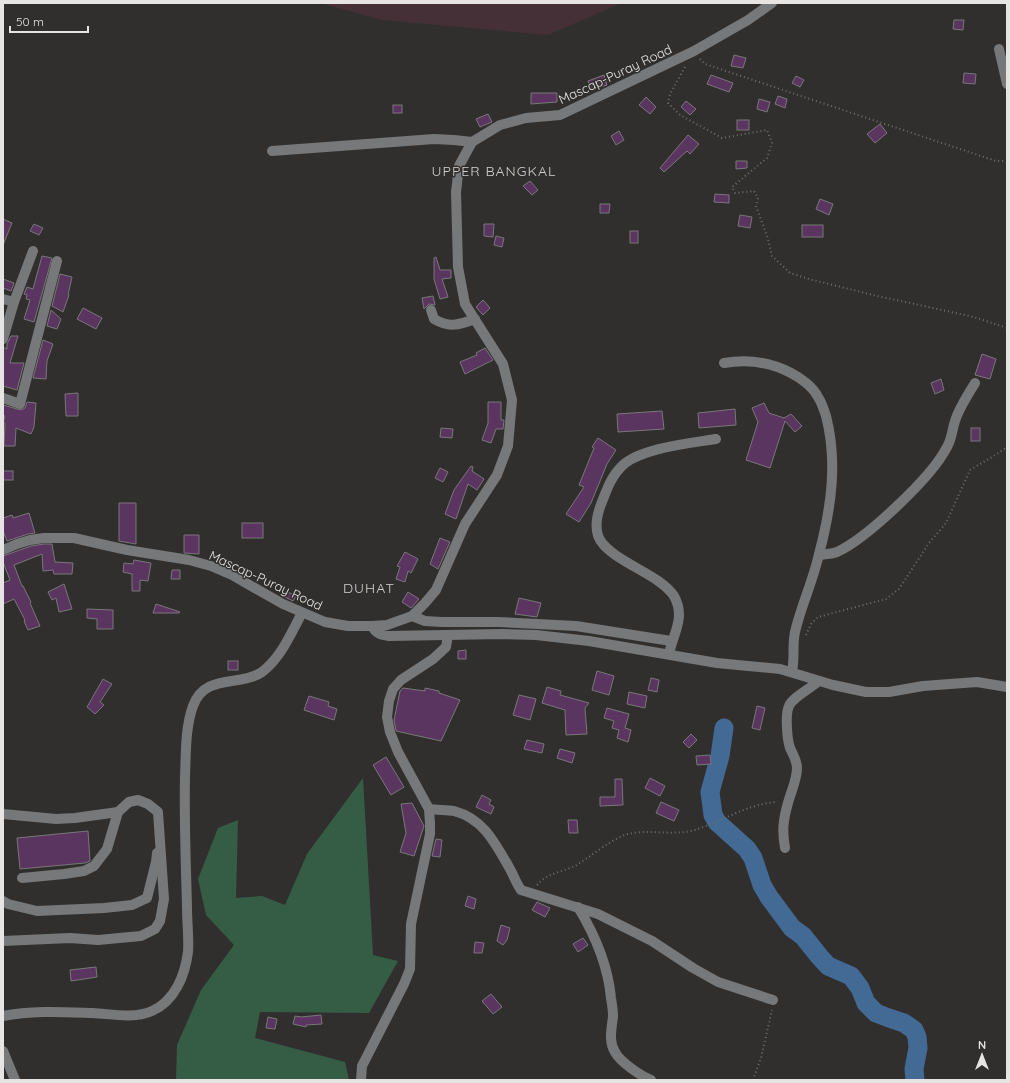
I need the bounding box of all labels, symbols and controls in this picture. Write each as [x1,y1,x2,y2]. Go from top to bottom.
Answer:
scale bar [10,8,88,34]
text: 50 m [16,14,44,29]
street label: Mascap-Puray Road [556,41,674,107]
district label: UPPER BANGKAL [432,162,556,180]
street label: Mascap-Puray Road [207,547,325,613]
district label: DUHAT [343,579,395,597]
north arrow [962,1035,1002,1075]
text: N [978,1038,986,1052]

